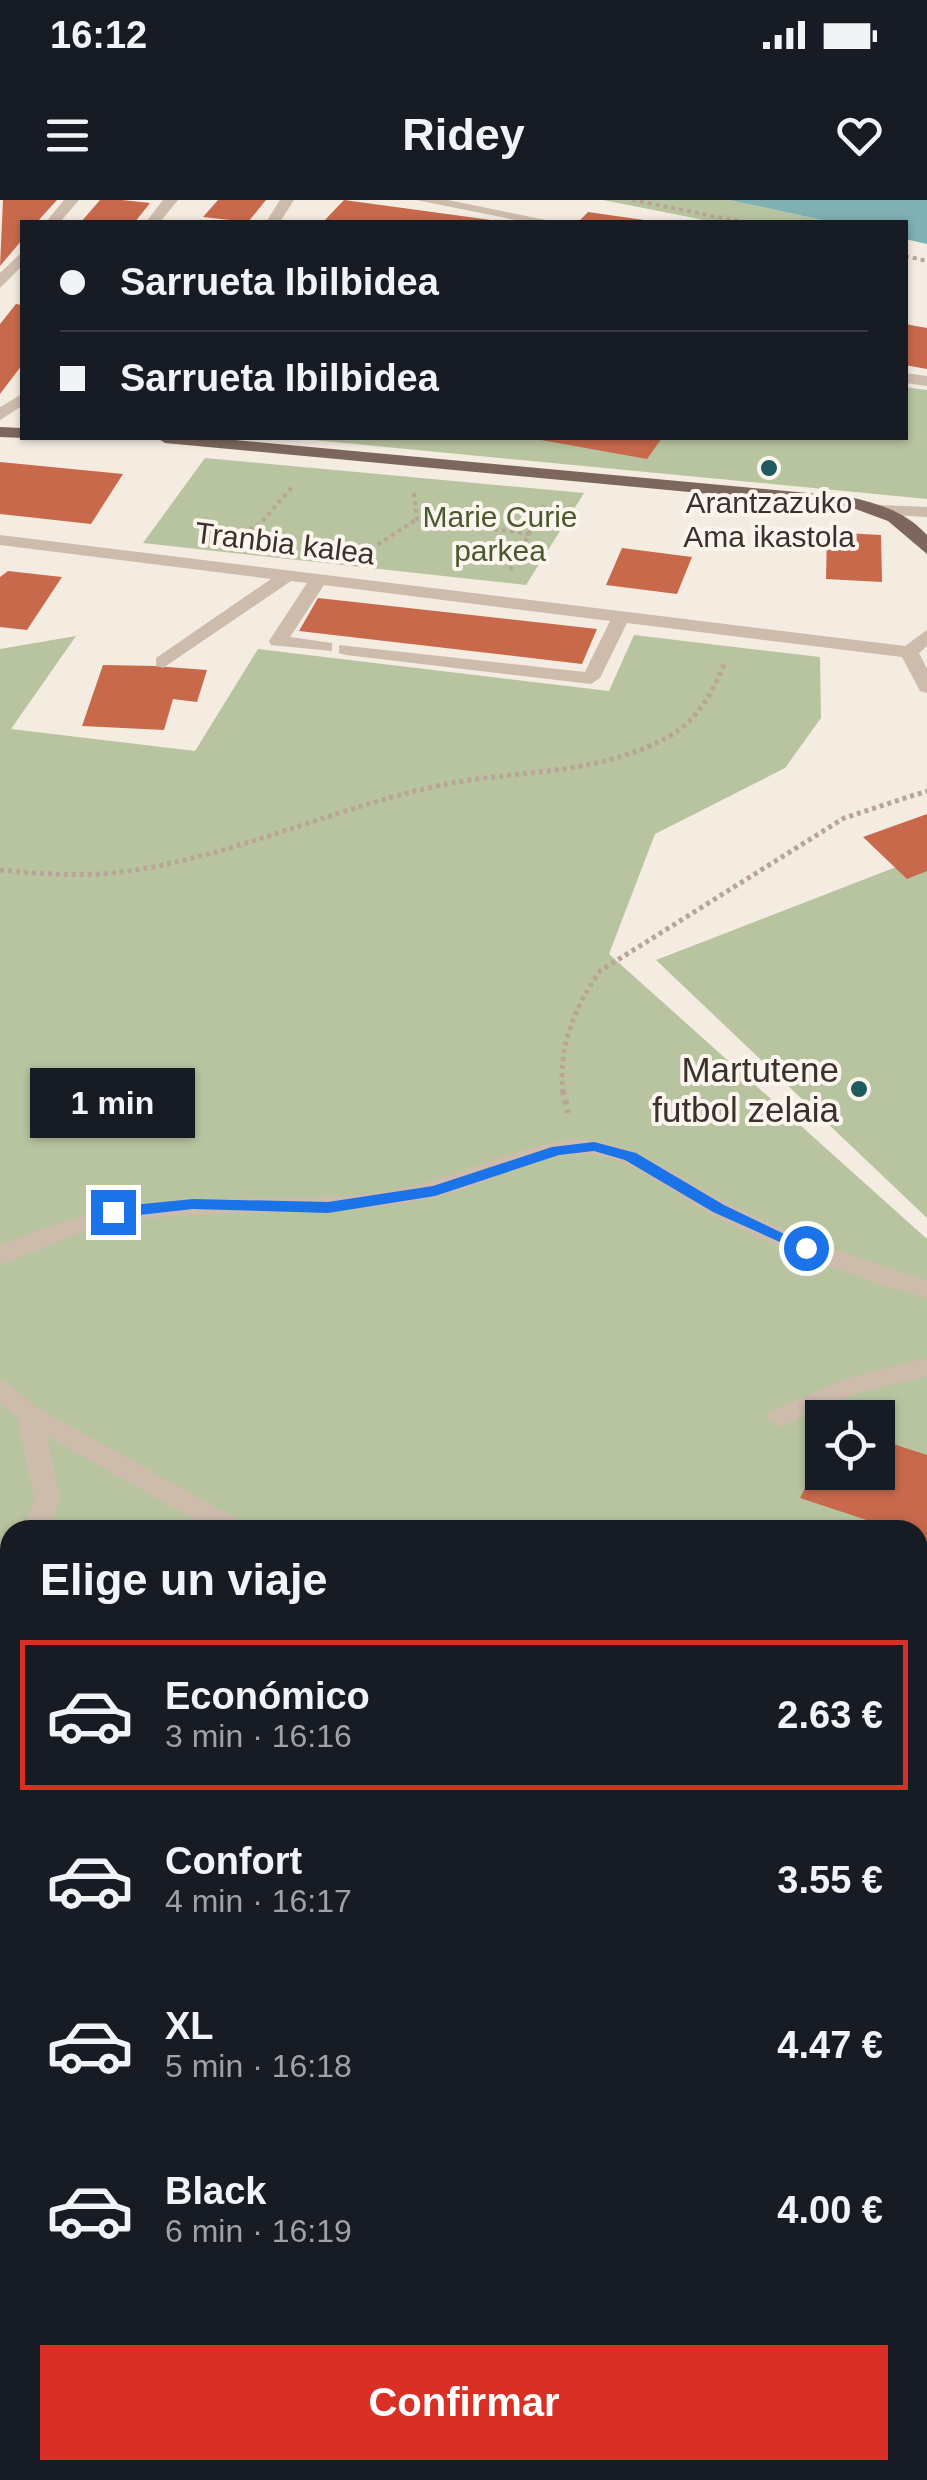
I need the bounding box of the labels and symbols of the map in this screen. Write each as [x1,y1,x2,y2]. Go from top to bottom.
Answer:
marker: Arantzazuko Ama ikastola [758,457,780,479]
place label: Arantzazuko Ama ikastola [683,486,855,553]
park label: Marie Curie parkea [422,500,578,567]
street label: Tranbia kalea [193,516,377,570]
place label: Martutene futbol zelaia [652,1050,840,1129]
callout: 1 min [31,1067,196,1137]
marker: Martutene futbol zelaia [848,1078,870,1100]
route end [91,1190,136,1235]
route start [784,1226,829,1271]

